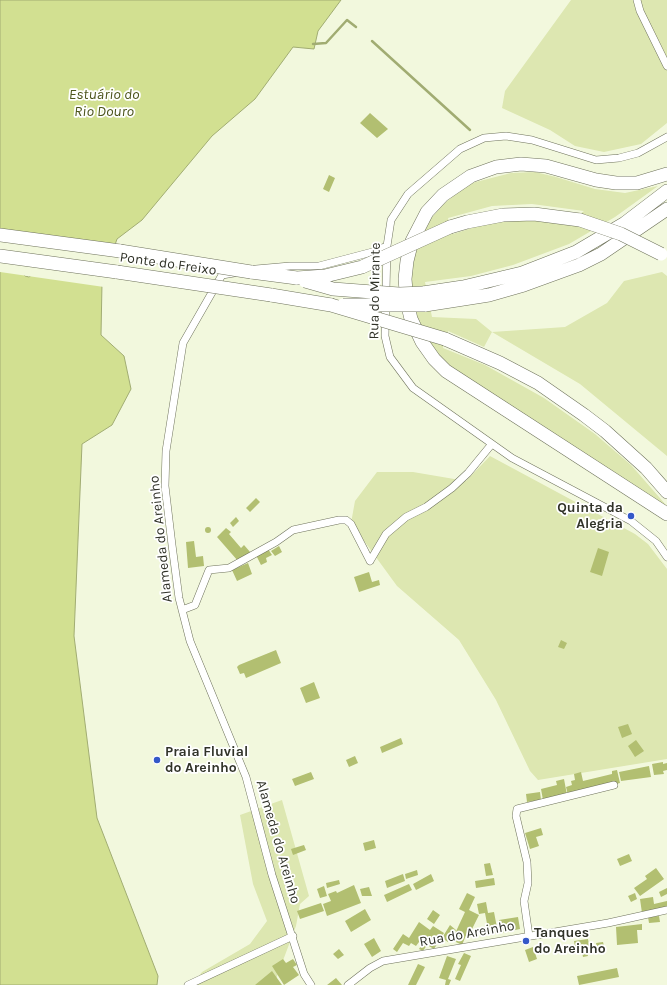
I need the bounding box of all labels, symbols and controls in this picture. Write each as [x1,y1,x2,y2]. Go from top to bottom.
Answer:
water label: Estuário do Rio Douro [69,86,139,121]
street label: Rua do Mirante [366,242,384,340]
street label: Ponte do Freixo [119,249,217,279]
street label: Alameda do Areinho [146,475,176,603]
place label: Quinta da Alegria [557,500,623,532]
marker: Quinta da Alegria [626,511,636,521]
place label: Praia Fluvial do Areinho [165,744,248,776]
marker: Praia Fluvial do Areinho [152,755,162,765]
street label: Alameda do Areinho [252,778,304,906]
street label: Rua do Areinho [418,917,516,951]
place label: Tanques do Areinho [534,925,606,958]
marker: Tanques do Areinho [521,936,531,946]

